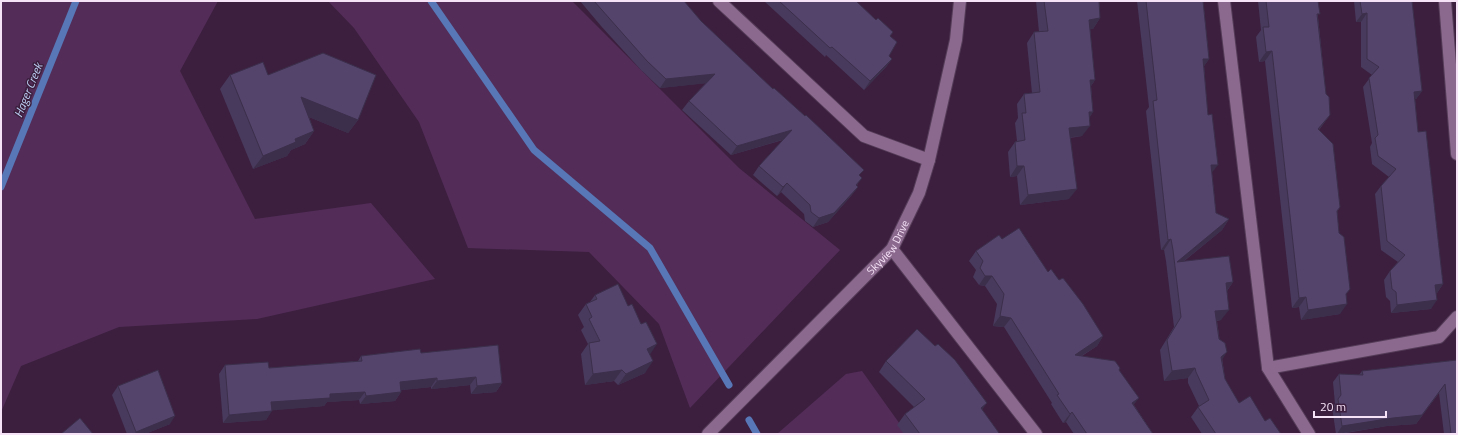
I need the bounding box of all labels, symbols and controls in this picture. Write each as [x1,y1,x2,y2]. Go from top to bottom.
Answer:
water label: Hager Creek [8,58,48,120]
street label: Skyview Drive [863,217,913,278]
scale bar [1314,393,1386,419]
text: 20 m [1320,397,1346,416]

